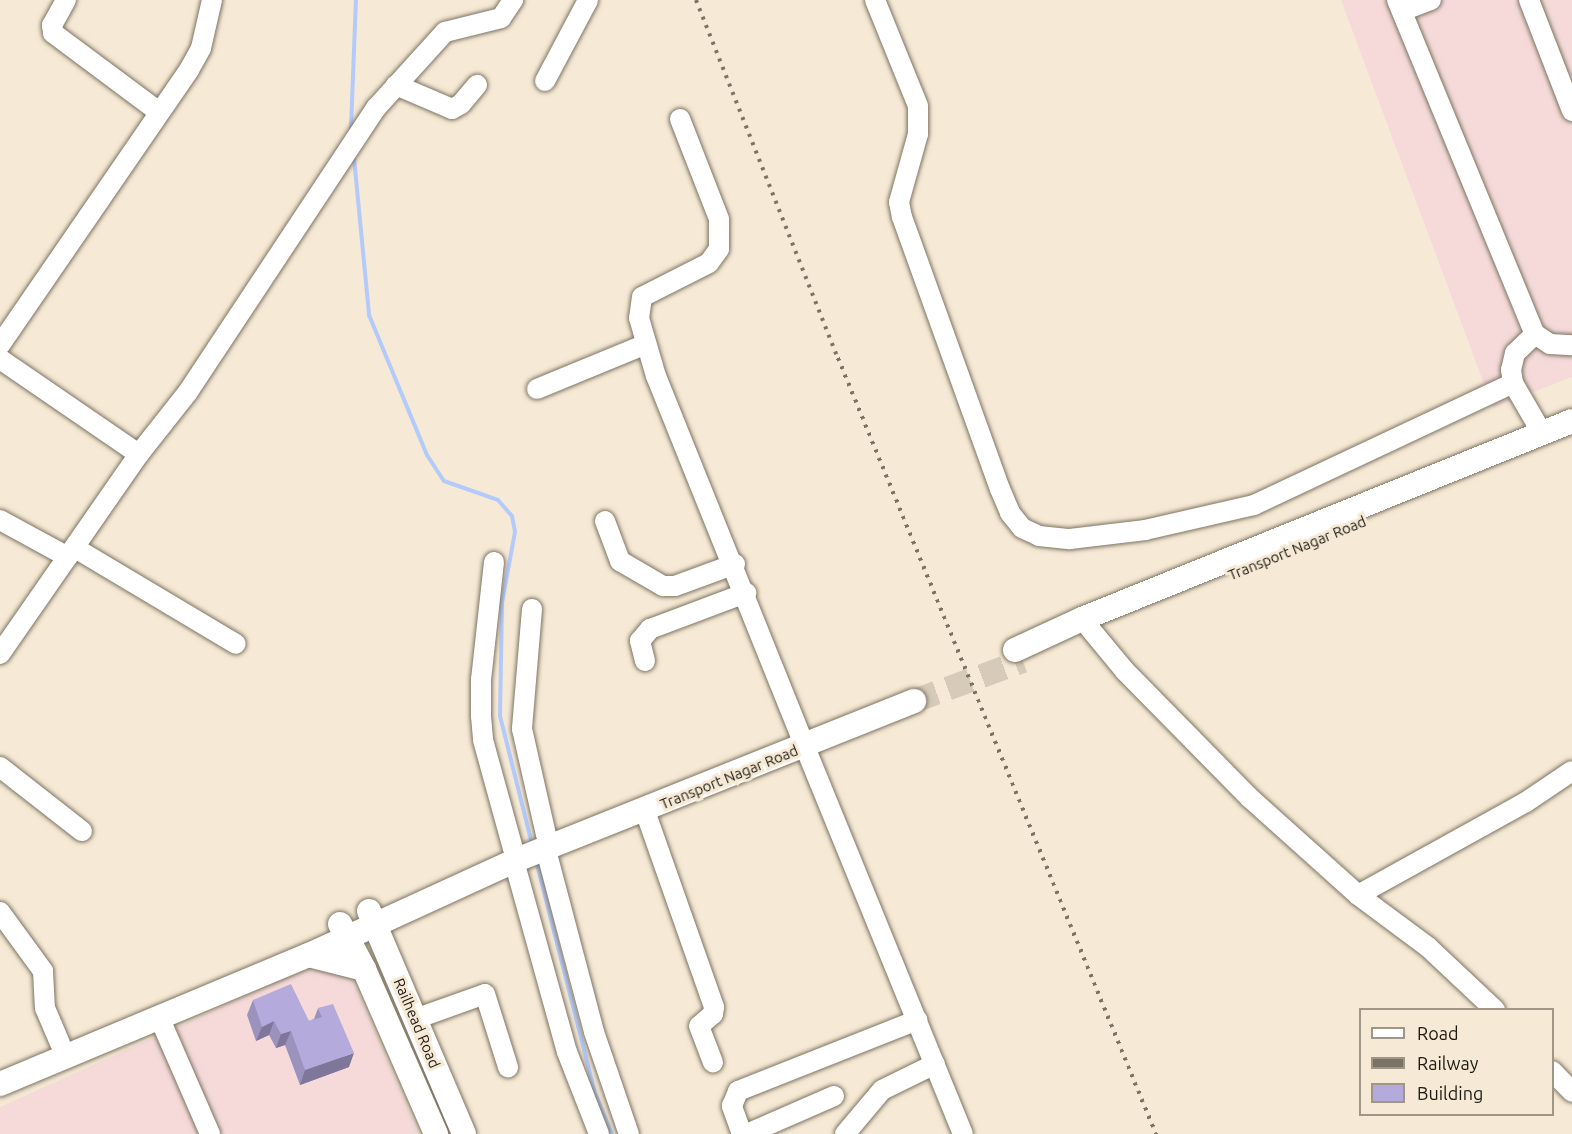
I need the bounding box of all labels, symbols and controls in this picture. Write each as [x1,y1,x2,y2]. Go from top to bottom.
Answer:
street label: Transport Nagar Road [1225,512,1369,584]
street label: Transport Nagar Road [657,741,801,813]
street label: Railhead Road [390,975,444,1071]
legend [1359,1008,1554,1116]
text: Road [1417,1023,1459,1043]
text: Railway [1417,1053,1478,1073]
text: Building [1417,1083,1483,1103]

